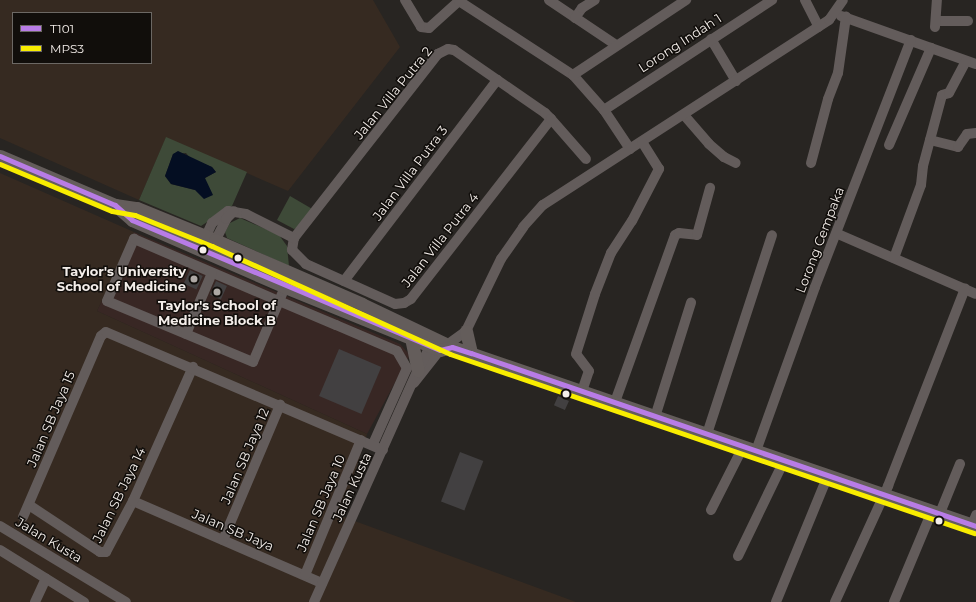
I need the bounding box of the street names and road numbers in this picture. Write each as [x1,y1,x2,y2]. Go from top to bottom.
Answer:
street label: Lorong Indah 1 [635,10,725,76]
street label: Jalan Villa Putra 2 [351,44,435,142]
street label: Jalan Villa Putra 3 [369,123,451,223]
street label: Lorong Cempaka [793,185,847,295]
street label: Jalan Villa Putra 4 [398,190,482,290]
street label: Jalan SB Jaya 15 [24,369,78,469]
street label: Jalan SB Jaya 12 [218,406,272,506]
street label: Jalan SB Jaya 14 [89,445,149,545]
street label: Jalan Kusta [329,450,375,524]
street label: Jalan SB Jaya 10 [294,452,348,554]
street label: Jalan SB Jaya [190,506,276,554]
street label: Jalan Kusta [13,514,85,566]

